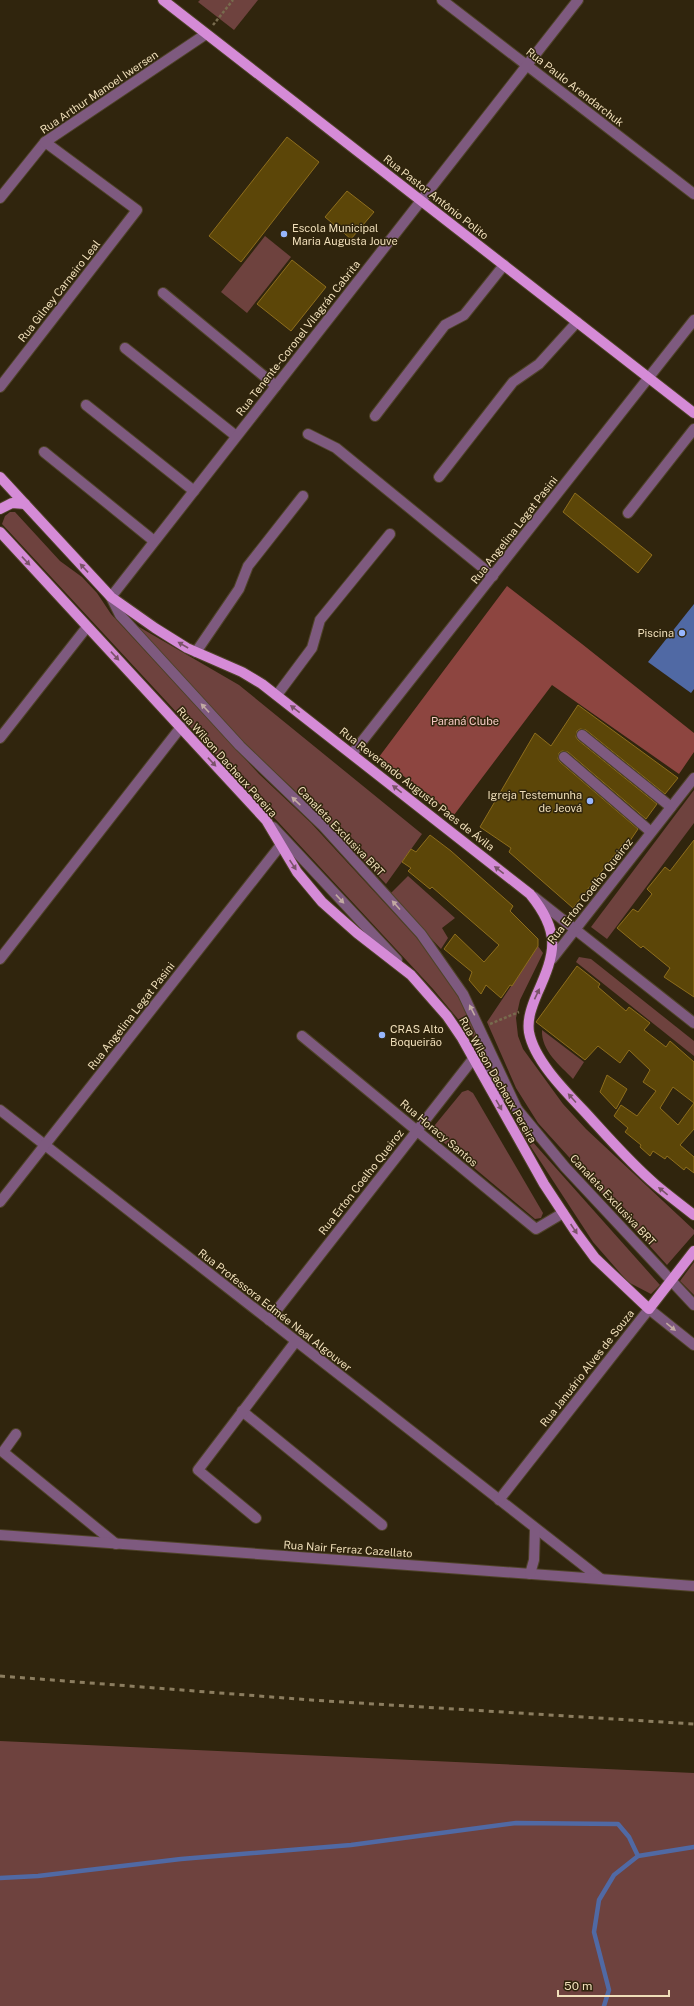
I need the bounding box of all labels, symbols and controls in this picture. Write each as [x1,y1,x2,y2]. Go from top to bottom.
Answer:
street label: Rua Paulo Arendarchuk [524,45,626,129]
street label: Rua Arthur Manoel Iwersen [38,48,160,136]
street label: Rua Pastor Antônio Polito [381,152,491,242]
place label: Escola Municipal Maria Augusta Jouve [292,222,398,247]
marker: Escola Municipal Maria Augusta Jouve [279,229,289,239]
street label: Rua Gilney Carneiro Leal [16,238,102,344]
street label: Rua Tenente-Coronel Vilagrán Cabrita [234,258,362,418]
street label: Rua Angelina Legat Pasini [468,474,560,586]
one-way arrow [22,555,31,566]
one-way arrow [80,563,89,573]
place label: Piscina [638,627,674,639]
marker: Piscina [677,628,687,638]
one-way arrow [177,642,189,649]
one-way arrow [110,651,119,661]
one-way arrow [201,703,210,713]
street label: Rua Wilson Dacheux Pereira [175,705,279,819]
one-way arrow [290,705,301,713]
park label: Paraná Clube [431,715,499,727]
street label: Rua Reverendo Augusto Paes de Ávila [337,724,497,853]
one-way arrow [208,757,217,767]
street label: Canaleta Exclusiva BRT [295,784,387,879]
one-way arrow [392,785,403,794]
place label: Igreja Testemunha de Jeová [488,789,582,814]
one-way arrow [291,796,301,806]
marker: Igreja Testemunha de Jeová [585,796,595,806]
street label: Rua Erton Coelho Queiroz [545,836,635,946]
one-way arrow [289,860,297,871]
one-way arrow [494,865,505,874]
one-way arrow [335,894,345,904]
one-way arrow [391,900,400,910]
street label: Rua Angelina Legat Pasini [85,960,177,1072]
one-way arrow [534,989,540,1000]
one-way arrow [468,1004,475,1016]
street label: Rua Wilson Dacheux Pereira [457,1015,539,1145]
place label: CRAS Alto Boqueirão [390,1023,444,1048]
marker: CRAS Alto Boqueirão [377,1030,387,1040]
one-way arrow [568,1093,577,1103]
street label: Rua Horacy Santos [398,1097,480,1169]
one-way arrow [496,1100,503,1111]
street label: Rua Erton Coelho Queiroz [316,1127,406,1237]
street label: Canaleta Exclusiva BRT [568,1152,659,1248]
one-way arrow [658,1186,669,1195]
one-way arrow [570,1223,577,1234]
street label: Rua Professora Edmée Neal Algouver [196,1246,354,1374]
street label: Rua Januário Alves de Souza [538,1307,636,1429]
one-way arrow [666,1323,677,1331]
street label: Rua Nair Ferraz Cazellato [283,1539,413,1559]
scale bar [558,1972,669,1998]
text: 50 m [564,1979,592,1993]

